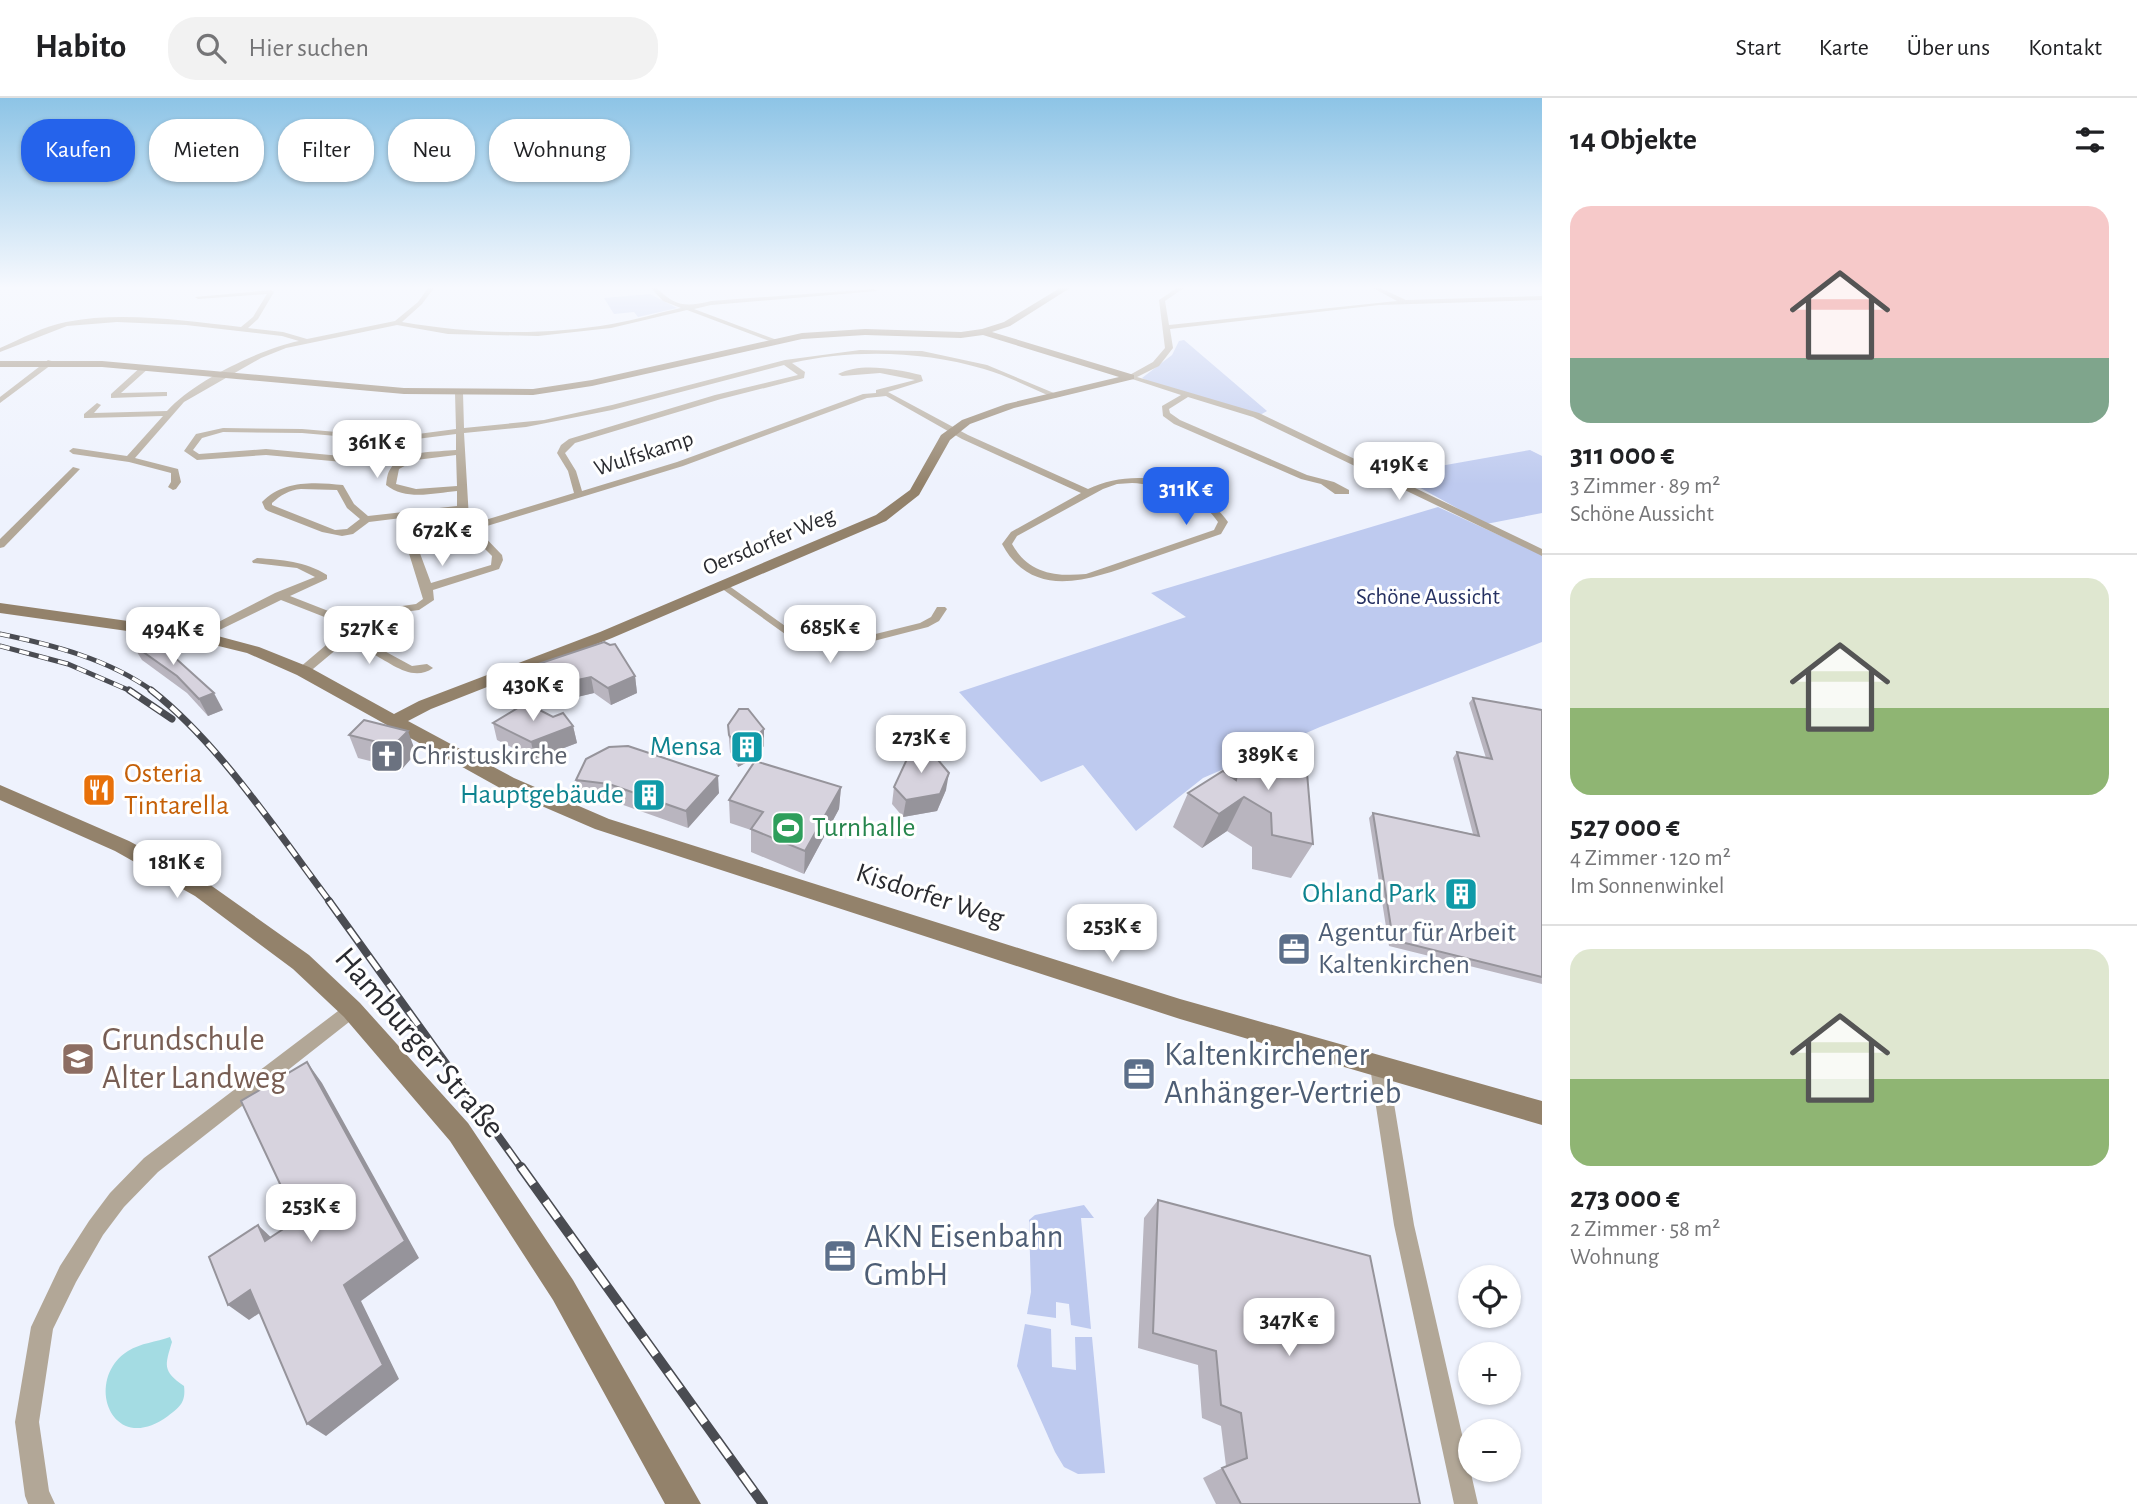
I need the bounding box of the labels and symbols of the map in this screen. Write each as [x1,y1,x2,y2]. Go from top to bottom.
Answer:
pin: 361K € [320,420,434,480]
street label: Wulfskamp [592,427,696,481]
pin: 419K € [1342,442,1456,502]
pin: 311K € [1129,468,1243,527]
street label: Oersdorfer Weg [700,504,839,580]
pin: 672K € [385,508,499,568]
park label: Schöne Aussicht [1356,586,1501,609]
pin: 527K € [312,606,426,666]
pin: 685K € [773,606,887,665]
pin: 494K € [116,608,230,667]
pin: 430K € [476,664,590,723]
pin: 273K € [864,716,978,775]
building icon: Mensa [728,728,766,766]
pin: 389K € [1211,732,1325,792]
place label: Mensa [650,733,722,761]
church icon: Christuskirche [368,737,406,775]
place label: Christuskirche [412,742,567,770]
place label: Osteria Tintarella [124,760,229,820]
restaurant icon: Osteria Tintarella [80,771,118,809]
building icon: Hauptgebäude [630,776,668,814]
place label: Hauptgebäude [460,781,624,809]
sports icon: Turnhalle [769,809,807,847]
place label: Turnhalle [812,814,915,842]
pin: 181K € [120,840,234,900]
street label: Kisdorfer Weg [852,859,1008,933]
building icon: Ohland Park [1442,875,1480,913]
place label: Ohland Park [1302,880,1436,908]
pin: 253K € [1055,904,1169,964]
place label: Agentur für Arbeit Kaltenkirchen [1318,919,1516,979]
office icon: Agentur für Arbeit Kaltenkirchen [1275,930,1313,968]
street label: Hamburger Straße [328,942,510,1144]
place label: Grundschule Alter Landweg [102,1024,286,1095]
place label: Kaltenkirchener Anhänger-Vertrieb [1164,1039,1402,1110]
school or university icon: Grundschule Alter Landweg [59,1040,97,1078]
office icon: Kaltenkirchener Anhänger-Vertrieb [1120,1055,1158,1093]
pin: 253K € [254,1184,368,1244]
place label: AKN Eisenbahn GmbH [864,1221,1064,1292]
office icon: AKN Eisenbahn GmbH [821,1237,859,1275]
pin: 347K € [1232,1298,1346,1358]

